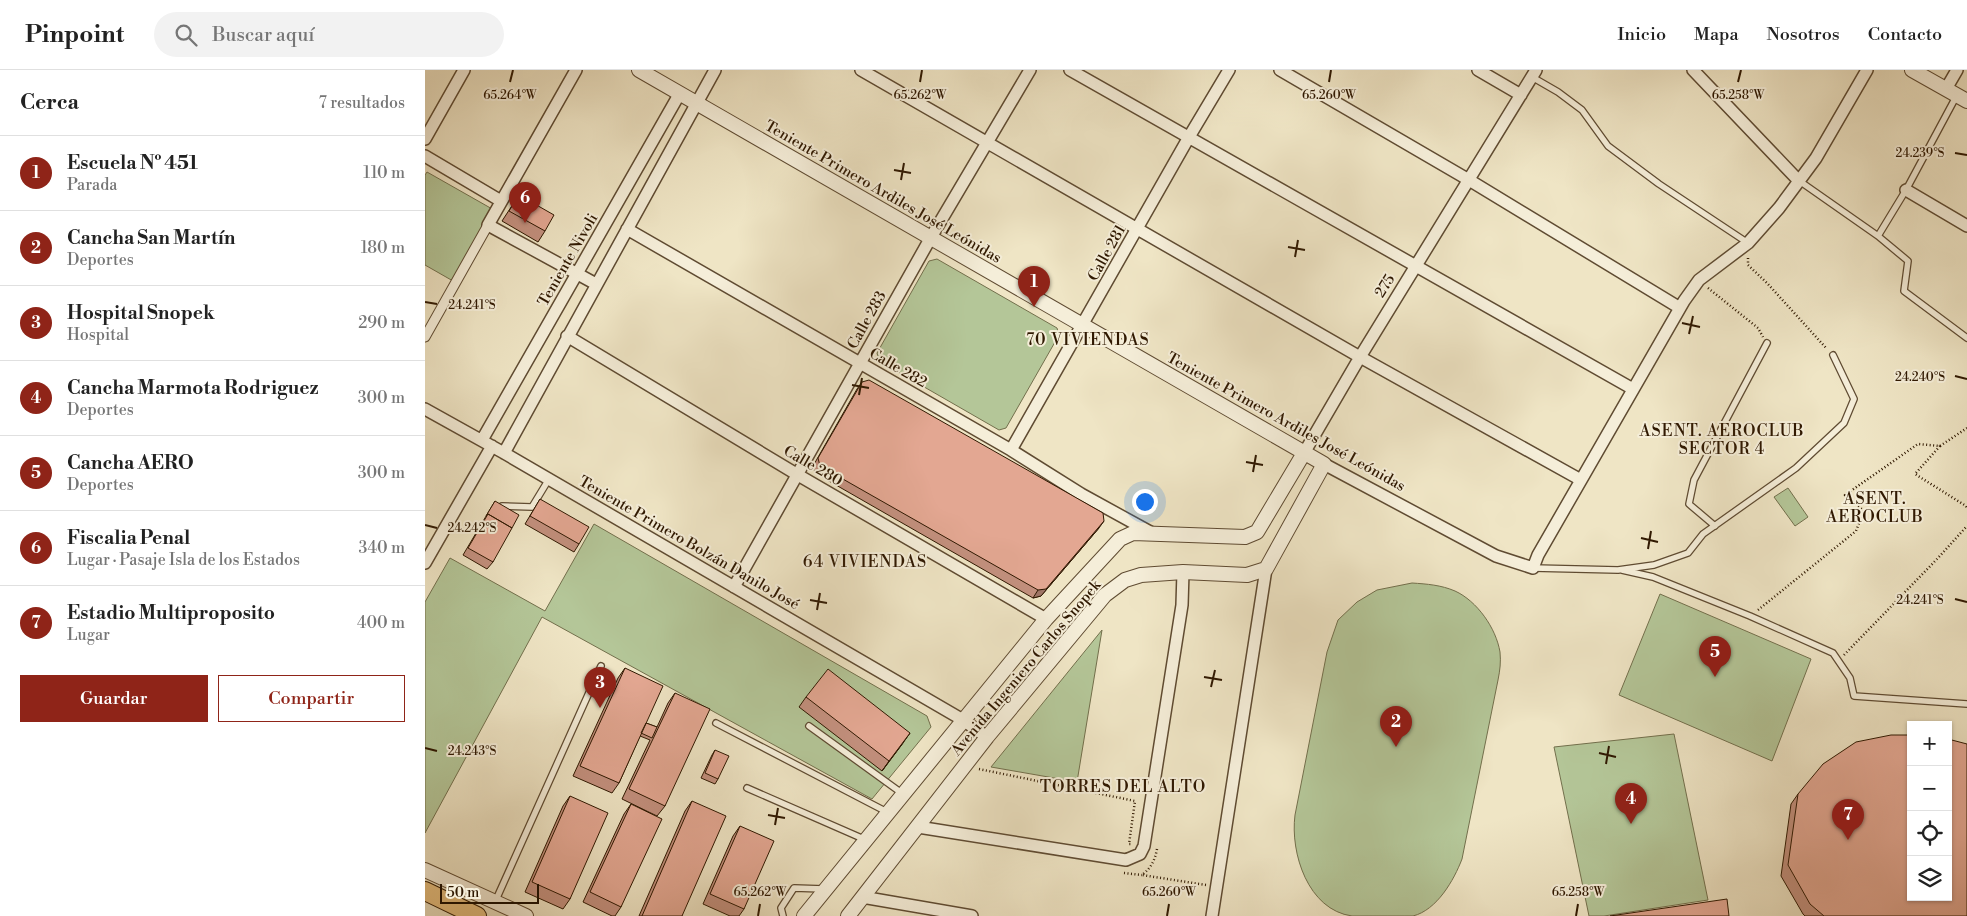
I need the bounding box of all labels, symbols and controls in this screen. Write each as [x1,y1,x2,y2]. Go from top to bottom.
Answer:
search box [154,12,504,57]
text: Pinpoint [25,20,124,50]
icon: search [172,21,200,49]
text: Buscar aquí [212,23,315,47]
text: Inicio [1617,23,1666,46]
text: Mapa [1694,23,1739,46]
text: Nosotros [1767,23,1840,46]
text: Contacto [1868,23,1942,46]
text: 65.264°W [483,88,538,103]
text: 65.262°W [894,88,948,103]
text: 65.260°W [1302,88,1357,103]
text: 65.258°W [1712,88,1765,103]
text: Cerca [20,90,79,116]
text: 7 resultados [319,93,405,113]
street label: Teniente Primero Ardiles José Leónidas [761,116,1005,268]
text: 24.239°S [1896,146,1944,161]
text: Escuela Nº 451 [67,151,198,175]
text: 1 [32,163,40,183]
text: 110 m [363,163,405,183]
text: Parada [67,175,117,195]
pin: 6 [509,182,541,223]
street label: Teniente Nivoli [534,210,602,310]
street label: Calle 281 [1084,221,1130,284]
text: Cancha San Martín [67,226,235,250]
text: 2 [31,238,41,258]
text: 180 m [361,238,405,258]
text: Deportes [67,250,134,270]
pin: 1 [1018,266,1050,307]
street label: 275 [1371,271,1399,301]
street label: Calle 283 [843,288,891,352]
text: 24.241°S [448,298,496,313]
text: Hospital Snopek [67,301,215,325]
text: 3 [31,313,41,333]
text: 290 m [358,313,405,333]
text: Hospital [67,325,129,345]
district label: 70 VIVIENDAS [1026,330,1150,350]
street label: Calle 282 [866,344,930,392]
street label: Teniente Primero Ardiles José Leónidas [1163,348,1409,496]
text: 24.240°S [1895,370,1945,385]
text: Cancha Marmota Rodriguez [67,376,319,400]
text: 4 [31,388,41,408]
text: 300 m [358,388,405,408]
text: Deportes [67,400,134,420]
district label: ASENT. AEROCLUB SECTOR 4 [1638,421,1805,459]
street label: Calle 280 [780,441,846,491]
text: Cancha AERO [67,451,194,475]
text: 5 [31,463,41,483]
text: 300 m [358,463,405,483]
street label: Teniente Primero Bolzán Danilo José [575,472,803,614]
text: Deportes [67,475,134,495]
your location [1132,489,1158,515]
district label: ASENT. AEROCLUB [1825,489,1924,527]
text: 24.242°S [448,521,497,536]
text: Fiscalia Penal [67,526,190,550]
text: 6 [31,538,41,558]
text: 340 m [358,538,405,558]
text: Lugar · Pasaje Isla de los Estados [67,550,300,570]
district label: 64 VIVIENDAS [803,552,927,572]
street label: Avenida Ingeniero Carlos Snopek [946,575,1106,760]
text: 24.241°S [1896,593,1944,608]
text: Estadio Multiproposito [67,601,275,625]
text: 7 [31,613,41,633]
text: 400 m [357,613,405,633]
text: Lugar [67,625,110,645]
pin: 5 [1699,636,1731,677]
pin: 3 [584,667,616,708]
button: Guardar [20,675,208,722]
button: Compartir [218,675,405,722]
pin: 2 [1380,706,1412,747]
map controls [1907,721,1952,901]
button: + [1907,721,1952,766]
text: 24.243°S [448,744,496,759]
button: − [1907,766,1952,811]
district label: TORRES DEL ALTO [1040,777,1206,797]
pin: 4 [1615,783,1647,824]
pin: 7 [1832,799,1864,840]
button: locate [1907,811,1952,856]
button: layers [1907,856,1952,901]
scale bar [440,881,539,904]
text: 50 m [447,884,479,902]
text: 65.262°W [734,885,788,900]
text: 65.260°W [1142,885,1197,900]
text: 65.258°W [1552,885,1605,900]

